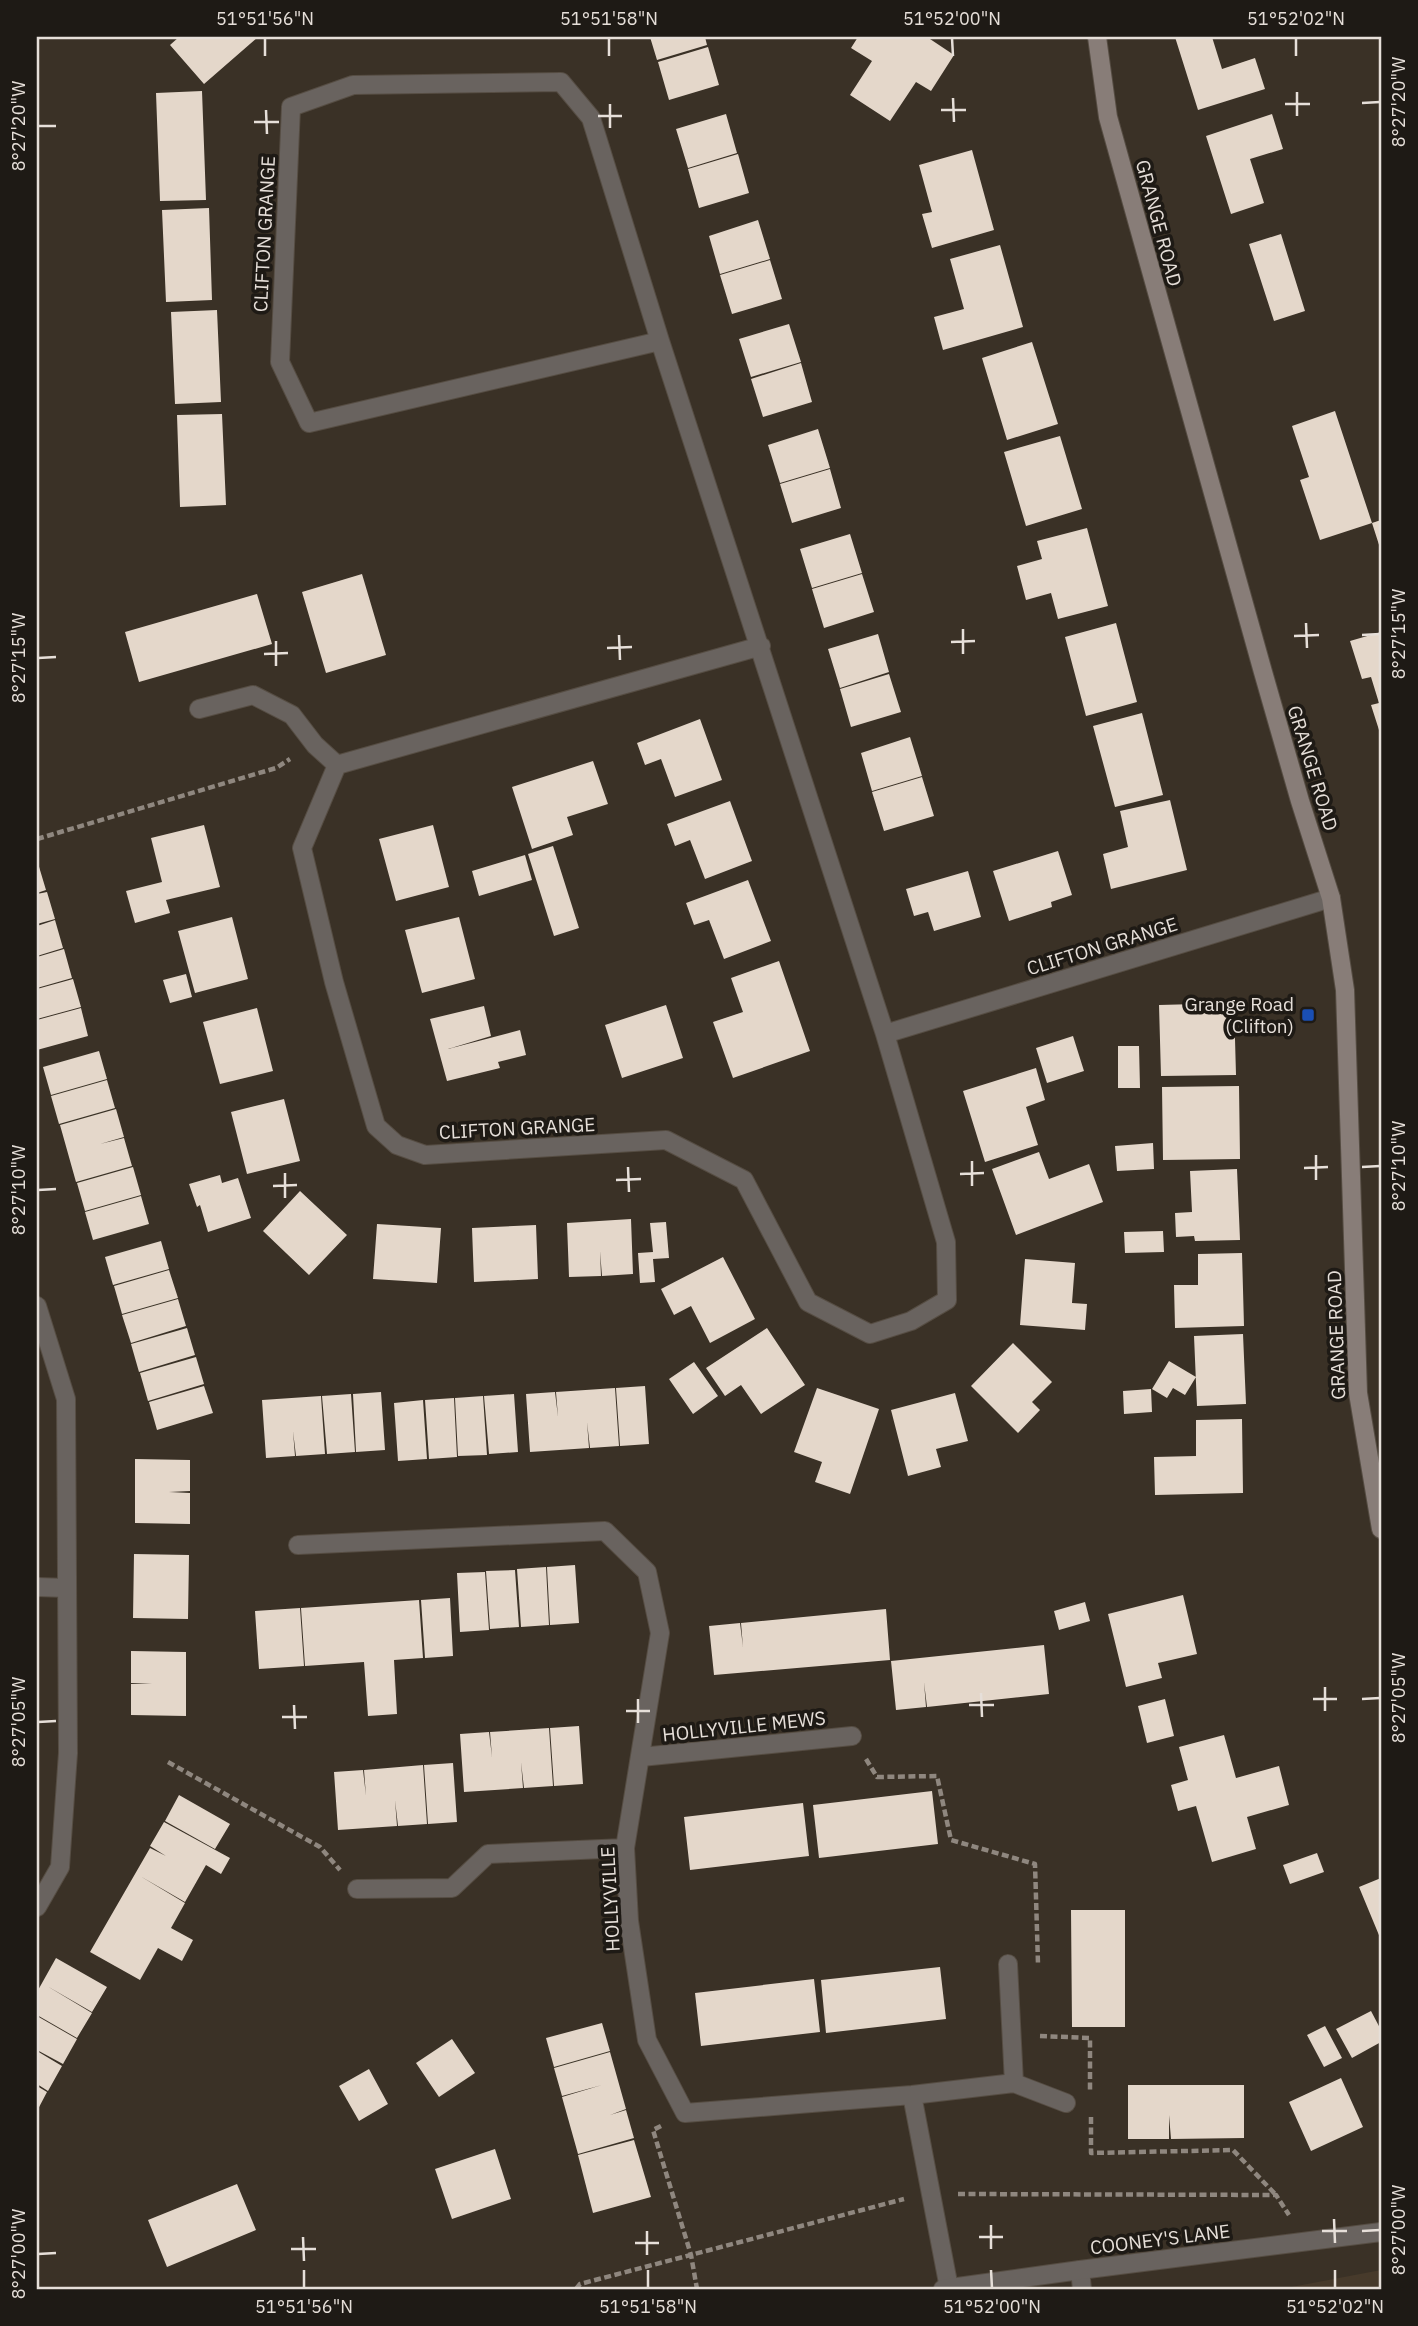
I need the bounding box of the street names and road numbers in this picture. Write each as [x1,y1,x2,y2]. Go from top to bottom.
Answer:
street label: CLIFTON GRANGE [248,155,280,313]
street label: GRANGE ROAD [1131,157,1187,289]
street label: GRANGE ROAD [1283,702,1343,834]
street label: CLIFTON GRANGE [1024,912,1180,980]
street label: CLIFTON GRANGE [438,1112,596,1144]
street label: GRANGE ROAD [1322,1270,1350,1400]
street label: HOLLYVILLE MEWS [661,1705,827,1747]
street label: HOLLYVILLE [595,1846,625,1952]
street label: COONEY'S LANE [1089,2219,1231,2259]

